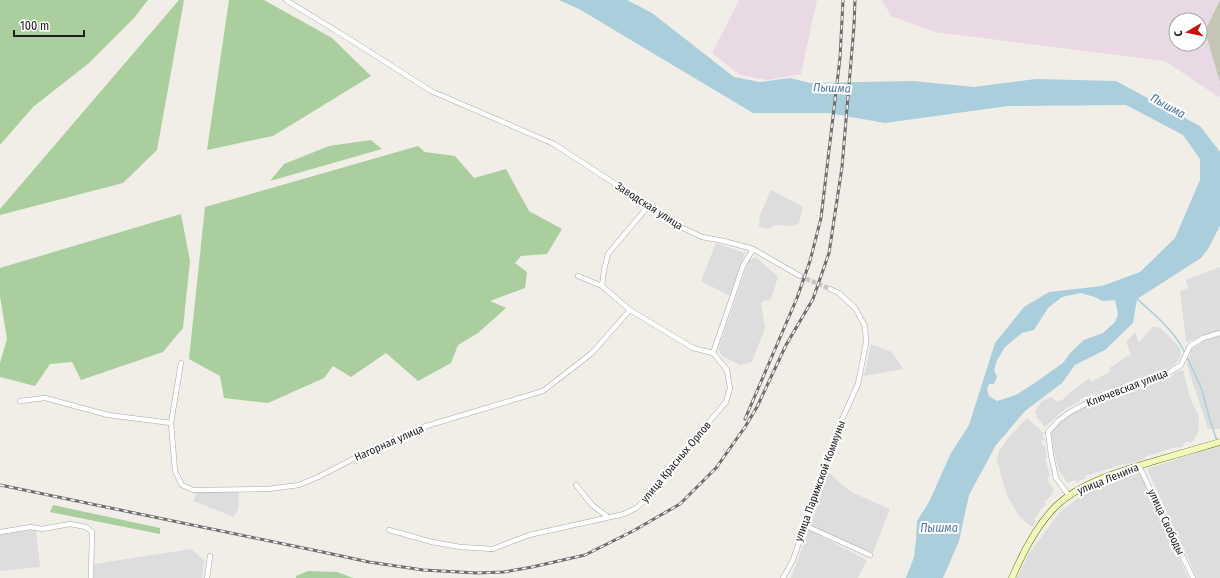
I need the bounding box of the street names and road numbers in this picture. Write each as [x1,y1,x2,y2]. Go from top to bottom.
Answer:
street label: Заводская улица [613,179,685,233]
street label: Ключевская улица [1084,366,1170,410]
street label: улица Красных Орлов [638,419,714,505]
street label: улица Парижской Коммуны [792,419,848,543]
street label: Нагорная улица [352,422,426,464]
street label: улица Ленина [1075,461,1141,497]
street label: улица Свободы [1145,487,1187,557]

